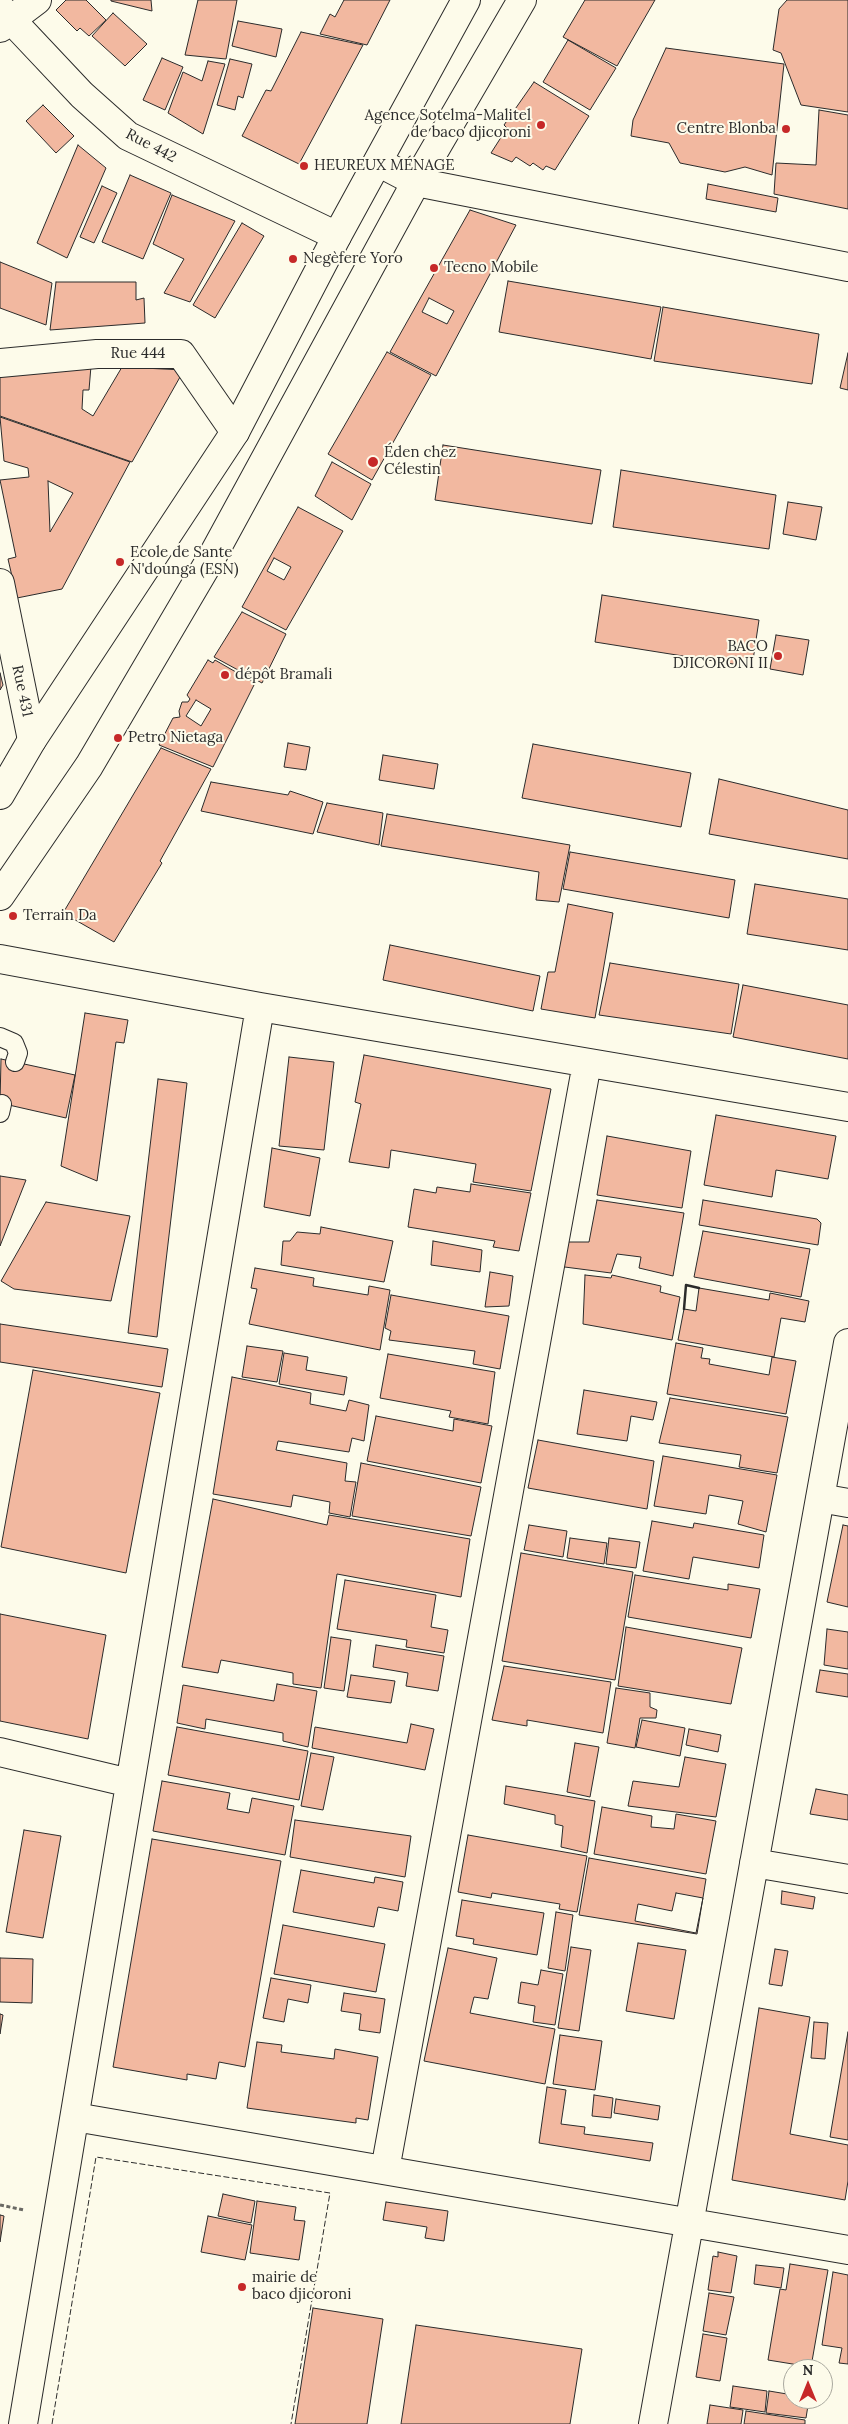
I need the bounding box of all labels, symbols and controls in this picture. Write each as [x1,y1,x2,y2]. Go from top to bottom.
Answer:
place label: Agence Sotelma-Malitel de baco djicoroni [365,107,531,142]
marker: Agence Sotelma-Malitel de baco djicoroni [535,119,547,131]
place label: Centre Blonba [677,120,776,138]
marker: Centre Blonba [780,123,792,135]
street label: Rue 442 [123,125,179,167]
place label: HEUREUX MÉNAGE [314,157,455,175]
marker: HEUREUX MÉNAGE [298,160,310,172]
place label: Negèfere Yoro [303,250,403,268]
marker: Negèfere Yoro [287,253,299,265]
place label: Tecno Mobile [444,259,538,277]
marker: Tecno Mobile [428,262,440,274]
street label: Rue 444 [111,345,165,363]
place label: Éden chez Célestin [384,444,456,479]
marker: Éden chez Célestin [366,455,380,469]
place label: Ecole de Sante N'dounga (ESN) [130,544,239,579]
marker: Ecole de Sante N'dounga (ESN) [114,556,126,568]
place label: BACO DJICORONI II [673,638,768,673]
marker: BACO DJICORONI II [772,650,784,662]
street label: Rue 431 [8,664,36,718]
place label: dépôt Bramali [235,666,332,684]
marker: dépôt Bramali [219,669,231,681]
place label: Petro Nietaga [128,729,223,747]
marker: Petro Nietaga [112,732,124,744]
place label: Terrain Da [23,907,97,925]
marker: Terrain Da [7,910,19,922]
place label: mairie de baco djicoroni [252,2269,351,2304]
marker: mairie de baco djicoroni [236,2281,248,2293]
north arrow [783,2359,833,2409]
text: N [803,2361,813,2379]

